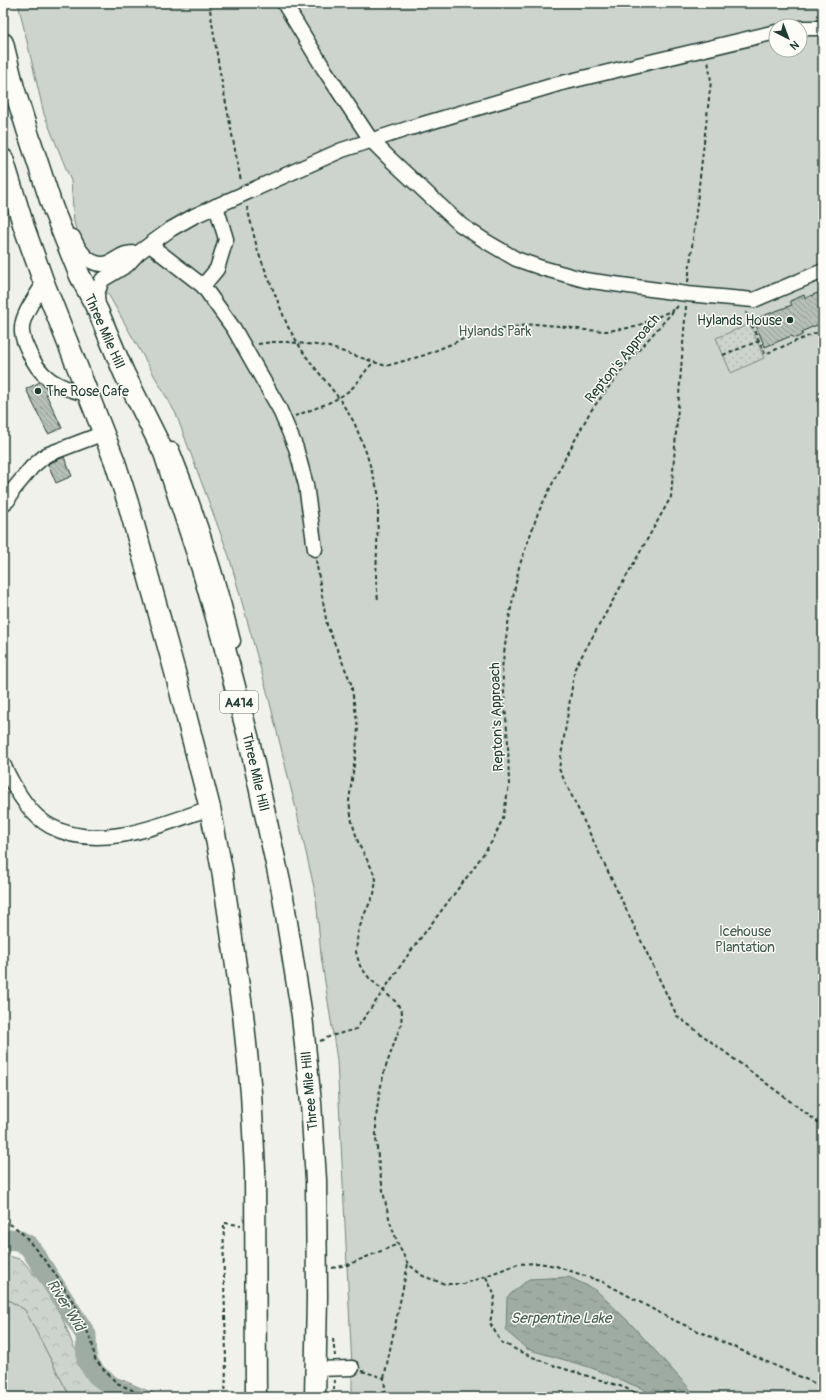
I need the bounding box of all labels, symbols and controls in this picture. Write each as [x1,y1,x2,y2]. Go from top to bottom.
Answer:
north arrow [768,18,808,58]
text: N [787,38,801,53]
street label: Three Mile Hill [81,291,129,371]
street label: Repton's Approach [581,310,663,406]
place label: Hylands House [697,312,782,329]
marker: Hylands House [785,315,795,325]
park label: Hylands Park [459,323,532,340]
place label: The Rose Cafe [46,383,129,400]
marker: The Rose Cafe [33,386,43,396]
street label: Repton's Approach [486,662,507,772]
road number: A414 [220,691,258,713]
street label: Three Mile Hill [238,731,273,813]
park label: Icehouse Plantation [715,923,775,956]
street label: Three Mile Hill [298,1050,321,1131]
water label: River Wid [42,1276,90,1336]
water label: Serpentine Lake [511,1309,613,1328]

